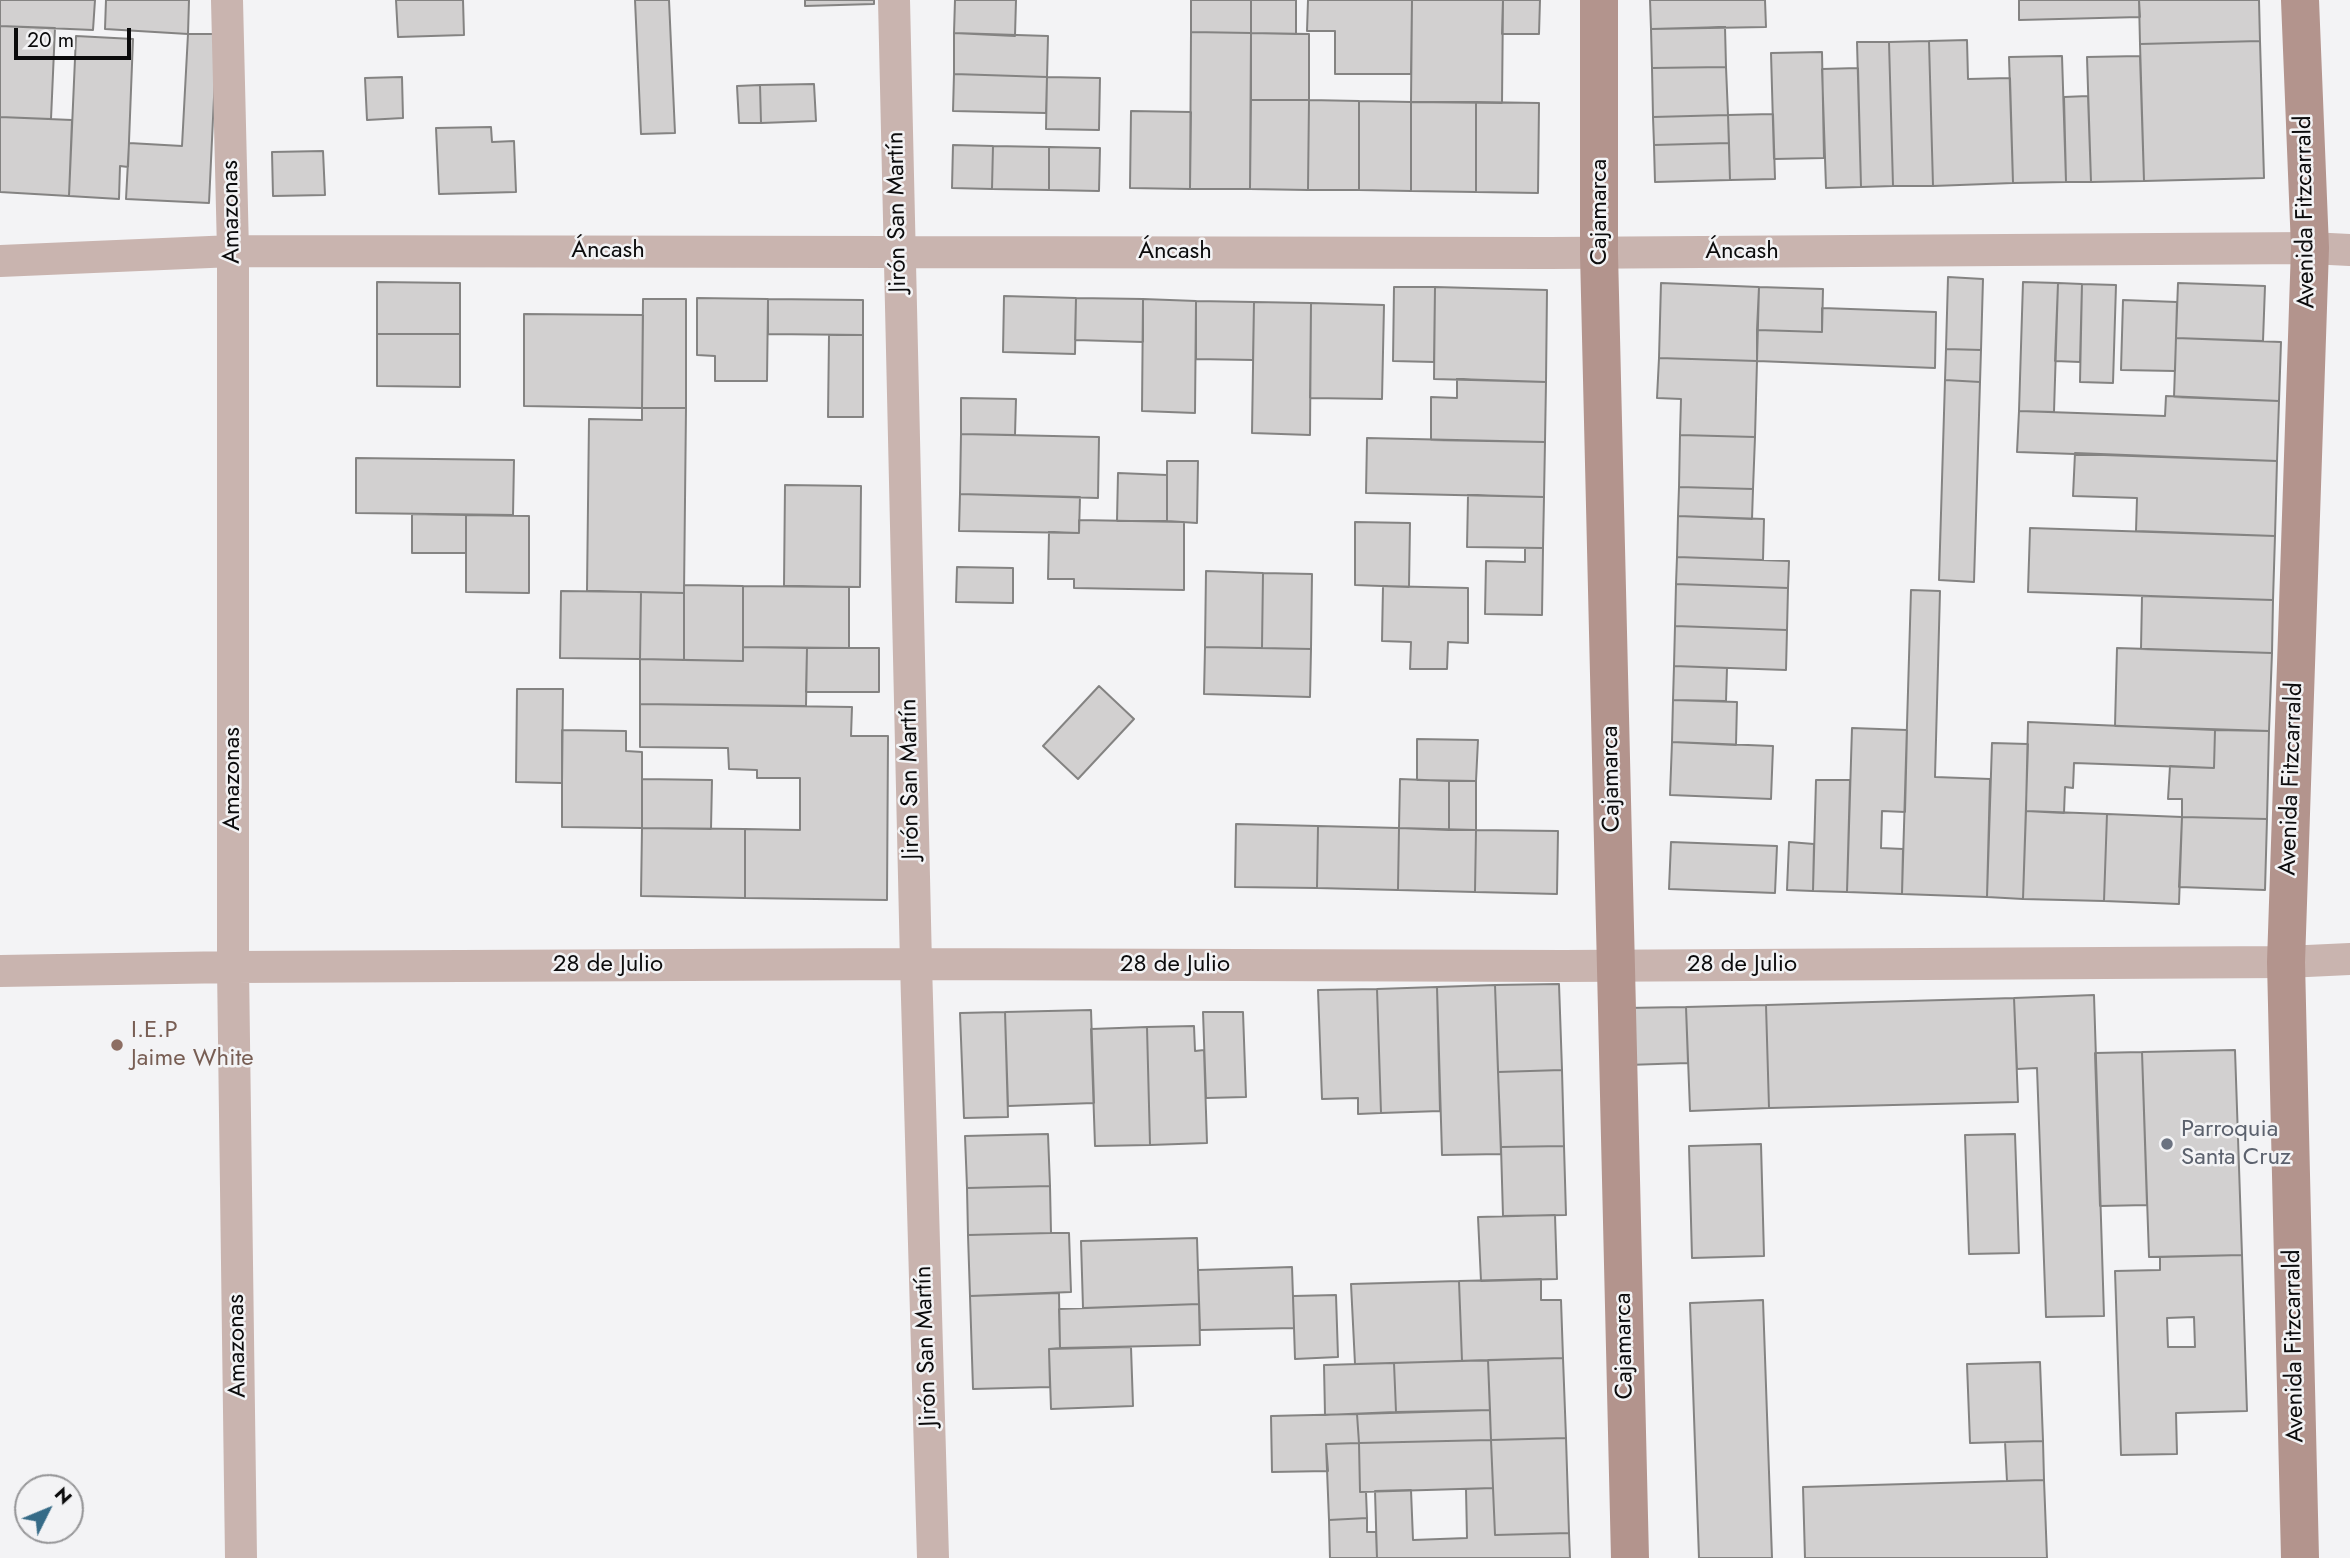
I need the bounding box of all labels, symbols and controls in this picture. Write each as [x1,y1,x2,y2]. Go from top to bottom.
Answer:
scale bar [18,14,135,58]
text: 20 m [27,25,74,55]
street label: Avenida Fitzcarrald [2290,115,2322,309]
street label: Jirón San Martín [882,131,914,293]
street label: Cajamarca [1586,159,1614,265]
street label: Amazonas [217,160,247,264]
street label: Áncash [571,237,645,265]
street label: Áncash [1138,238,1212,266]
street label: Áncash [1705,238,1779,266]
street label: Avenida Fitzcarrald [2274,682,2310,876]
street label: Jirón San Martín [895,698,927,860]
street label: Cajamarca [1597,725,1627,833]
street label: Amazonas [219,727,247,831]
street label: 28 de Julio [553,951,663,979]
street label: 28 de Julio [1120,951,1230,979]
street label: 28 de Julio [1687,951,1797,979]
place label: I.E.P Jaime White [131,1017,254,1073]
marker: I.E.P Jaime White [109,1037,125,1053]
place label: Parroquia Santa Cruz [2181,1116,2291,1172]
marker: Parroquia Santa Cruz [2159,1136,2175,1152]
street label: Avenida Fitzcarrald [2279,1249,2311,1443]
street label: Jirón San Martín [910,1265,944,1427]
street label: Cajamarca [1610,1292,1640,1400]
street label: Amazonas [223,1294,253,1398]
north arrow [14,1474,84,1544]
text: N [48,1481,78,1510]

